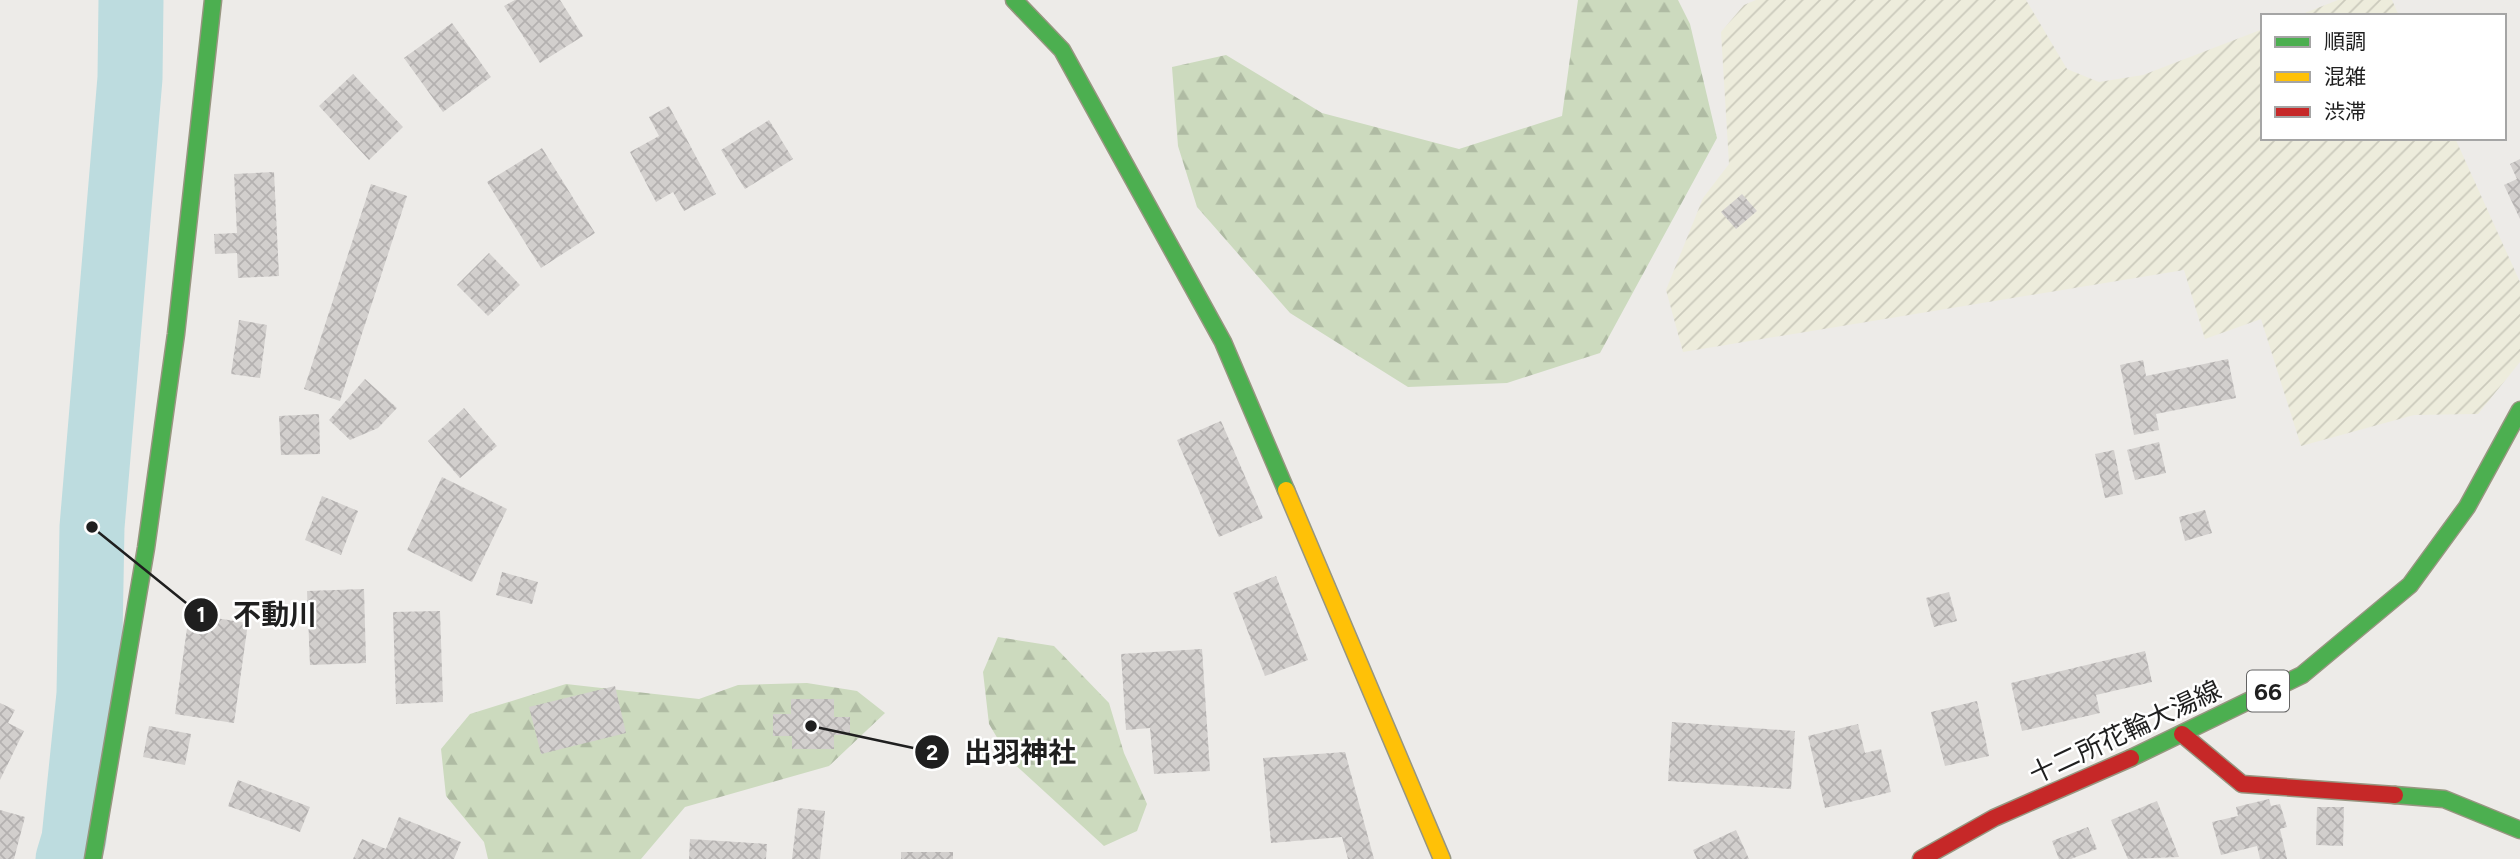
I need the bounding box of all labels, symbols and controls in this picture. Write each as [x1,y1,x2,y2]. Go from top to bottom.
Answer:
legend [2261,14,2506,140]
text: 順調 [2324,29,2366,54]
text: 混雑 [2324,64,2366,89]
text: 渋滞 [2324,99,2366,124]
callout: 不動川 [184,590,331,639]
text: 不動川 [233,597,317,631]
text: 1 [197,602,205,627]
road number: 66 [2247,670,2289,712]
street label: 十二所花輪大湯線 [2024,674,2226,790]
callout: 出羽神社 [915,728,1090,777]
text: 出羽神社 [964,735,1076,769]
text: 2 [926,740,938,765]

